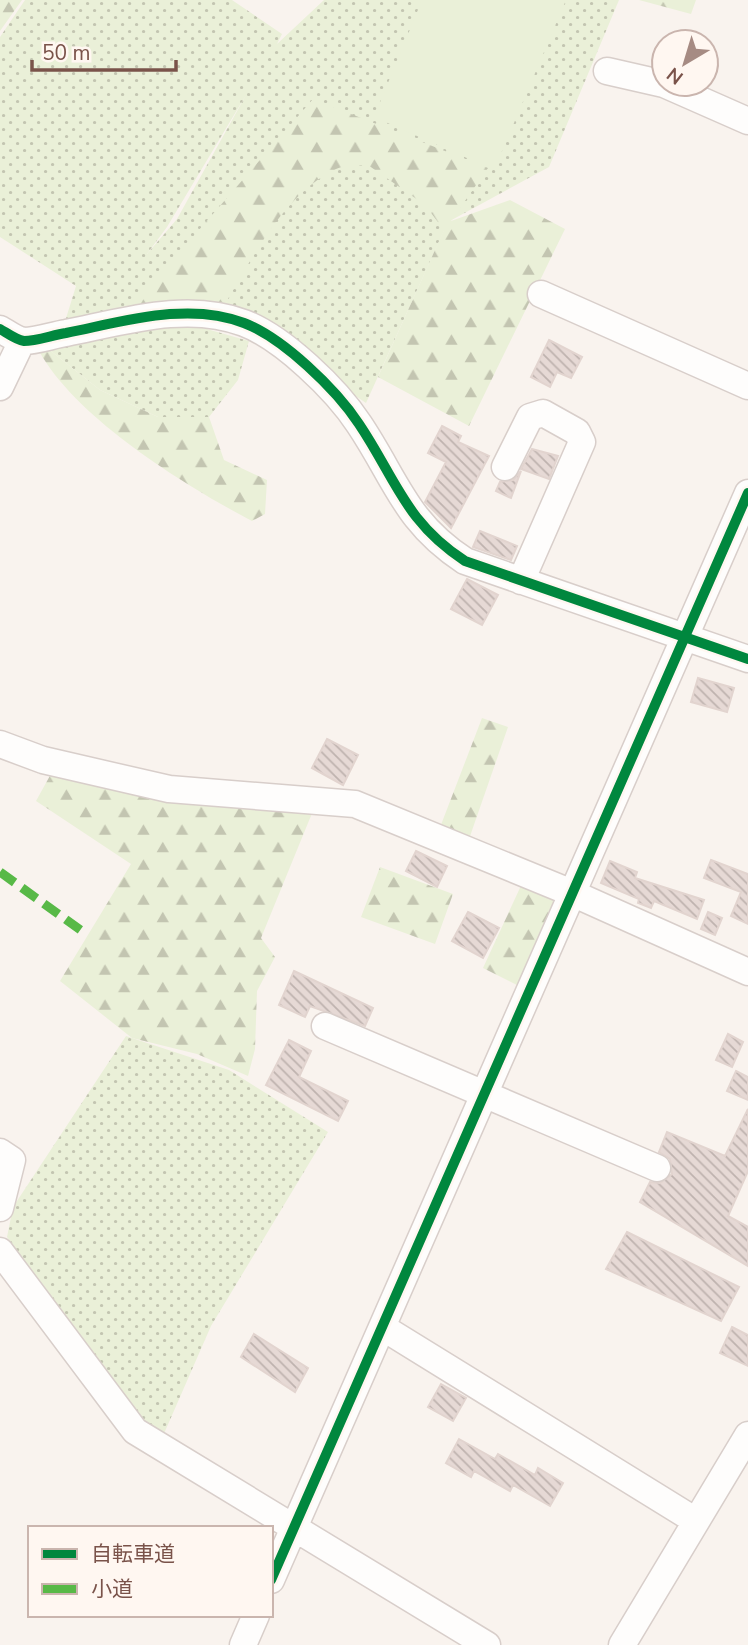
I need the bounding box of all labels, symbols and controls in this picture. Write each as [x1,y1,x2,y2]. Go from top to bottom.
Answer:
scale bar [32,28,175,72]
north arrow [650,28,720,98]
text: 50 m [42,39,91,67]
text: N [662,61,689,90]
legend [28,1526,273,1617]
text: 自転車道 [91,1540,175,1568]
text: 小道 [91,1575,133,1603]

